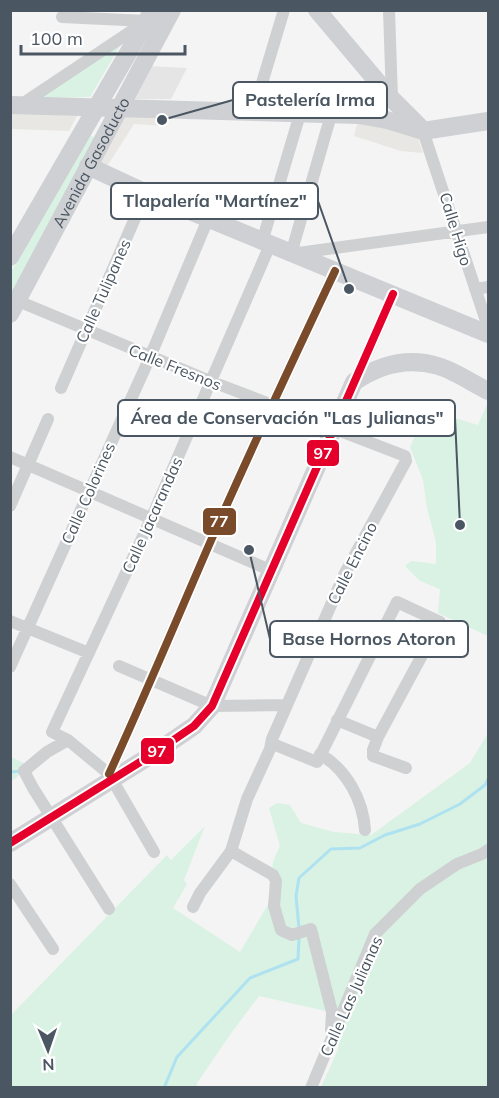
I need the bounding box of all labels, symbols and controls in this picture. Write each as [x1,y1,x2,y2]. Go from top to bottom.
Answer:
scale bar [21,18,184,56]
text: 100 m [30,27,83,50]
callout: Pastelería Irma [233,82,387,118]
text: Pastelería Irma [245,88,375,111]
street label: Avenida Gasoducto [48,94,134,231]
callout: Tlapalería "Martínez" [111,183,318,219]
text: Tlapalería "Martínez" [123,189,307,212]
street label: Calle Higo [435,190,477,268]
street label: Calle Tulipanes [71,236,135,346]
street label: Calle Fresnos [126,339,224,395]
callout: Área de Conservación "Las Julianas" [118,400,455,436]
text: Área de Conservación "Las Julianas" [130,406,444,429]
street label: Calle Colorines [57,439,119,547]
line badge: 97 [306,439,340,467]
text: 97 [313,443,333,463]
street label: Calle Jacarandas [117,454,187,576]
line badge: 77 [202,507,237,536]
text: 77 [209,511,229,531]
street label: Calle Encino [323,518,381,608]
callout: Base Hornos Atoron [270,621,468,657]
text: Base Hornos Atoron [282,627,456,650]
line badge: 97 [140,737,175,765]
text: 97 [147,741,167,761]
street label: Calle Las Julianas [315,933,387,1059]
north arrow [18,1020,78,1080]
text: N [42,1055,55,1075]

